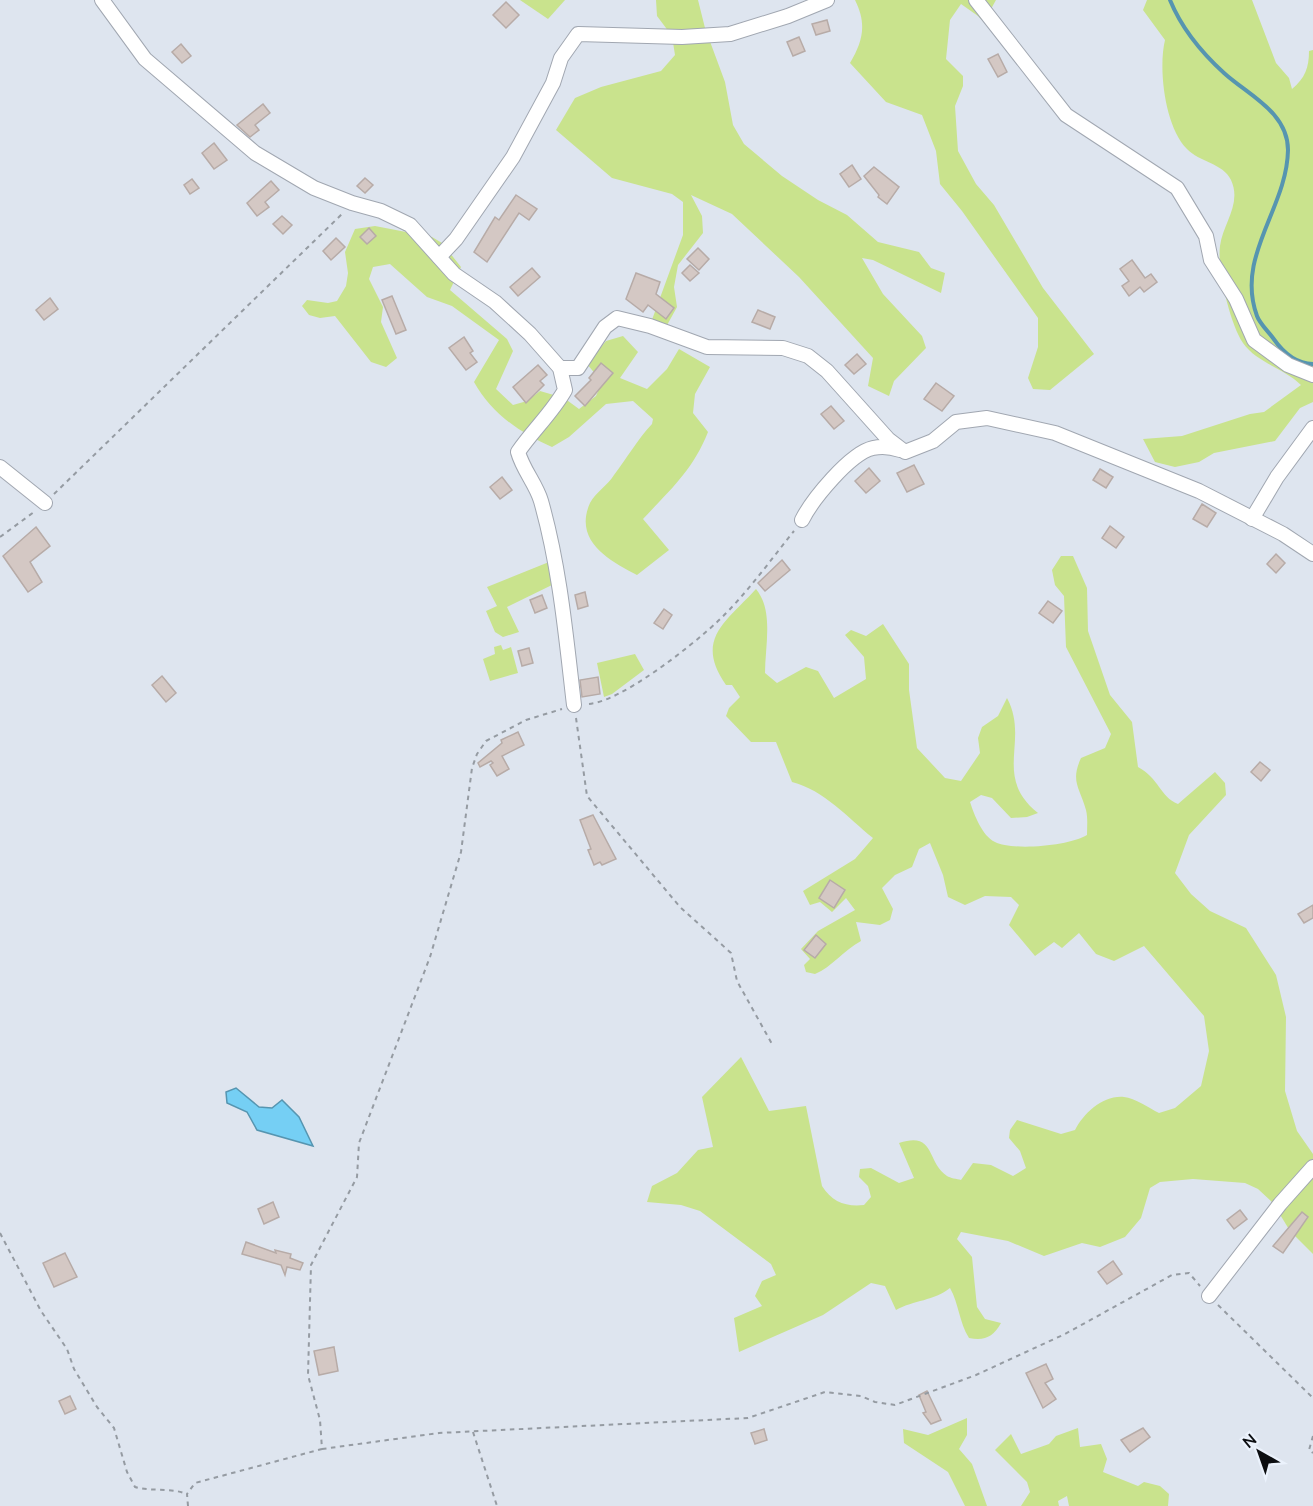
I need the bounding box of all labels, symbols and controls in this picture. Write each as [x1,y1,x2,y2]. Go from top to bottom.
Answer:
north arrow [1229,1422,1289,1482]
text: N [1238,1429,1260,1452]

